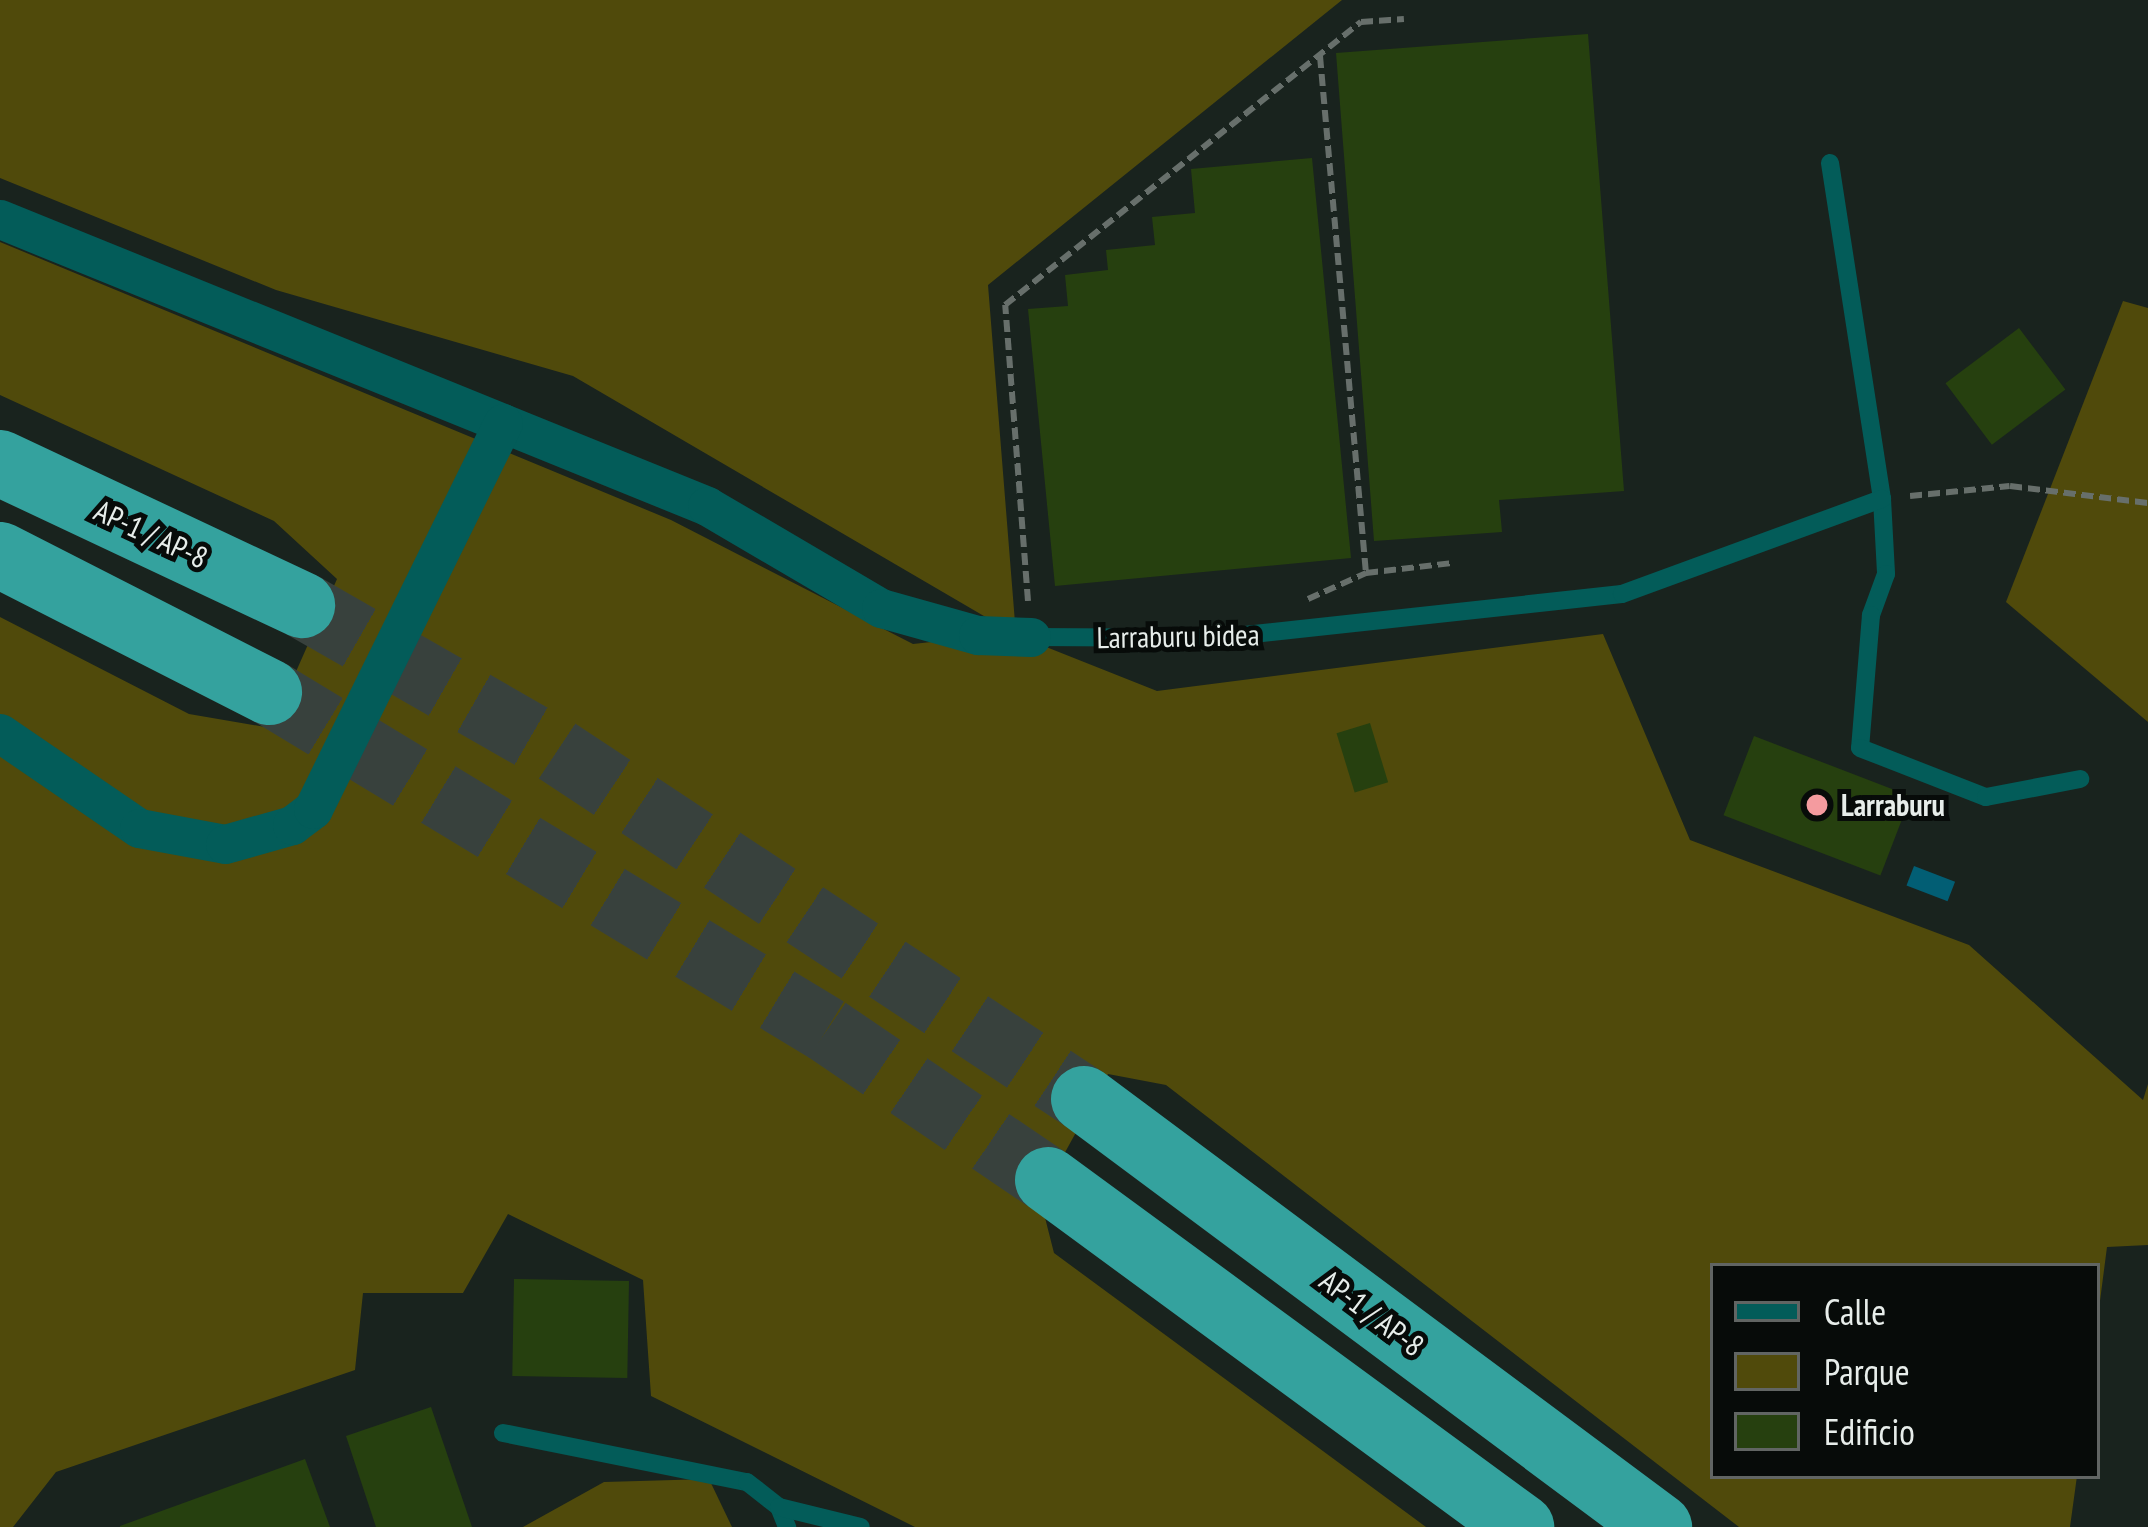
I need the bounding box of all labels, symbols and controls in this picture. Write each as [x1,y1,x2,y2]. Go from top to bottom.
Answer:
street label: AP-1 / AP-8 [88,492,214,576]
street label: Larraburu bidea [1096,617,1260,655]
place label: Larraburu [1841,787,1945,823]
marker: Larraburu [1804,792,1830,818]
street label: AP-1 / AP-8 [1313,1262,1431,1364]
legend [1710,1263,2100,1479]
text: Calle [1824,1288,1886,1335]
text: Parque [1824,1348,1910,1395]
text: Edificio [1824,1408,1915,1455]

